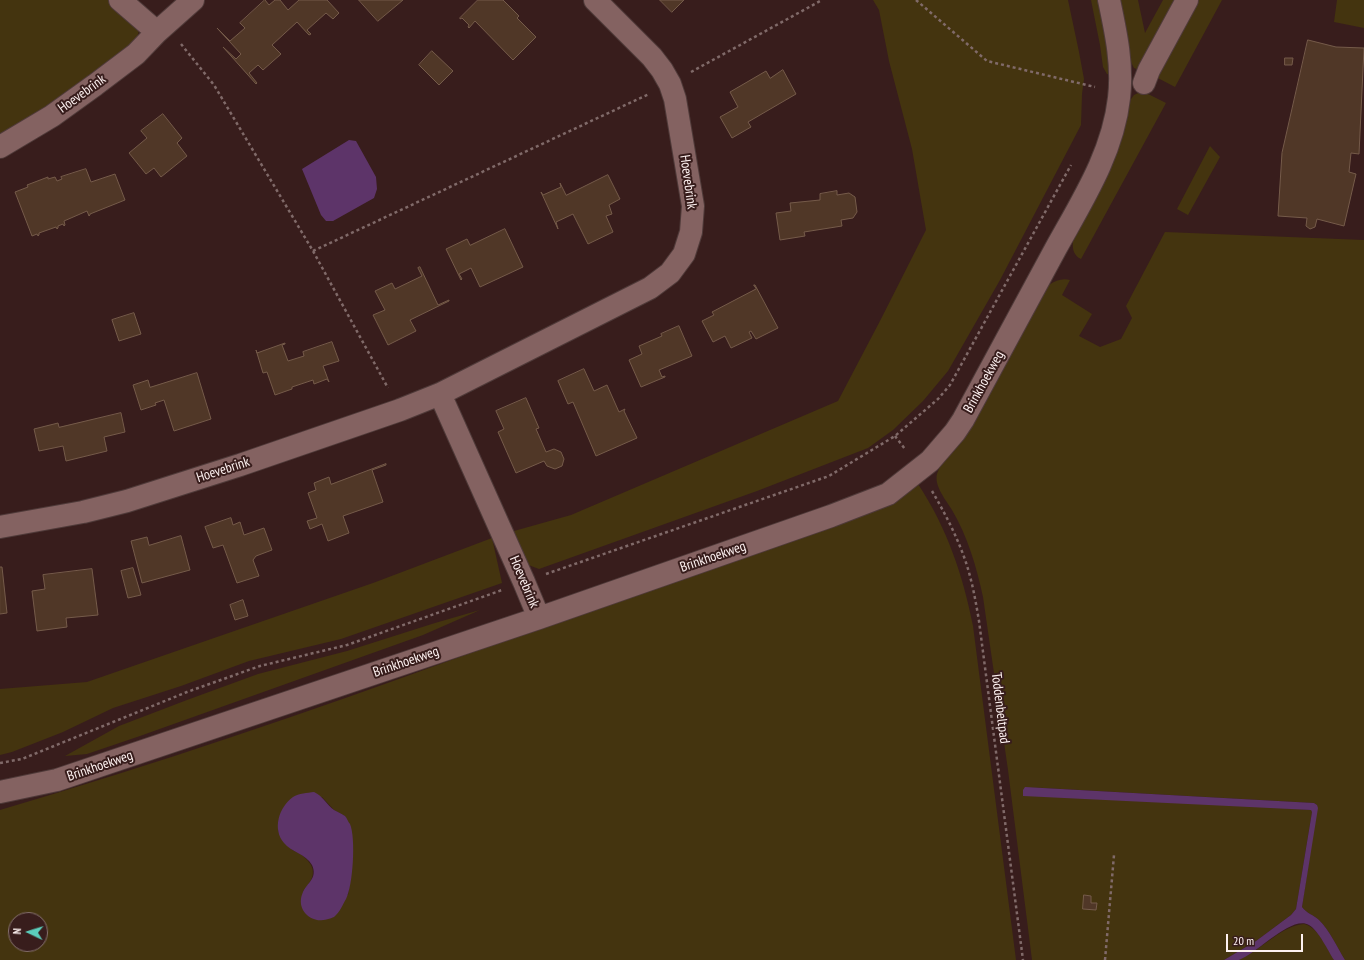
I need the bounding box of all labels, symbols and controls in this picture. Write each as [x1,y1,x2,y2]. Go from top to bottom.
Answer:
street label: Hoevebrink [55,71,109,117]
street label: Hoevebrink [676,154,700,210]
street label: Brinkhoekweg [960,348,1008,416]
street label: Hoevebrink [194,454,252,486]
street label: Brinkhoekweg [678,538,748,576]
street label: Hoevebrink [506,553,542,611]
street label: Brinkhoekweg [371,643,441,681]
street label: Toddenbeltpad [987,671,1013,745]
street label: Brinkhoekweg [65,747,135,785]
north arrow [8,912,48,952]
scale bar [1228,926,1305,952]
text: N [10,928,24,935]
text: 20 m [1233,933,1254,948]

